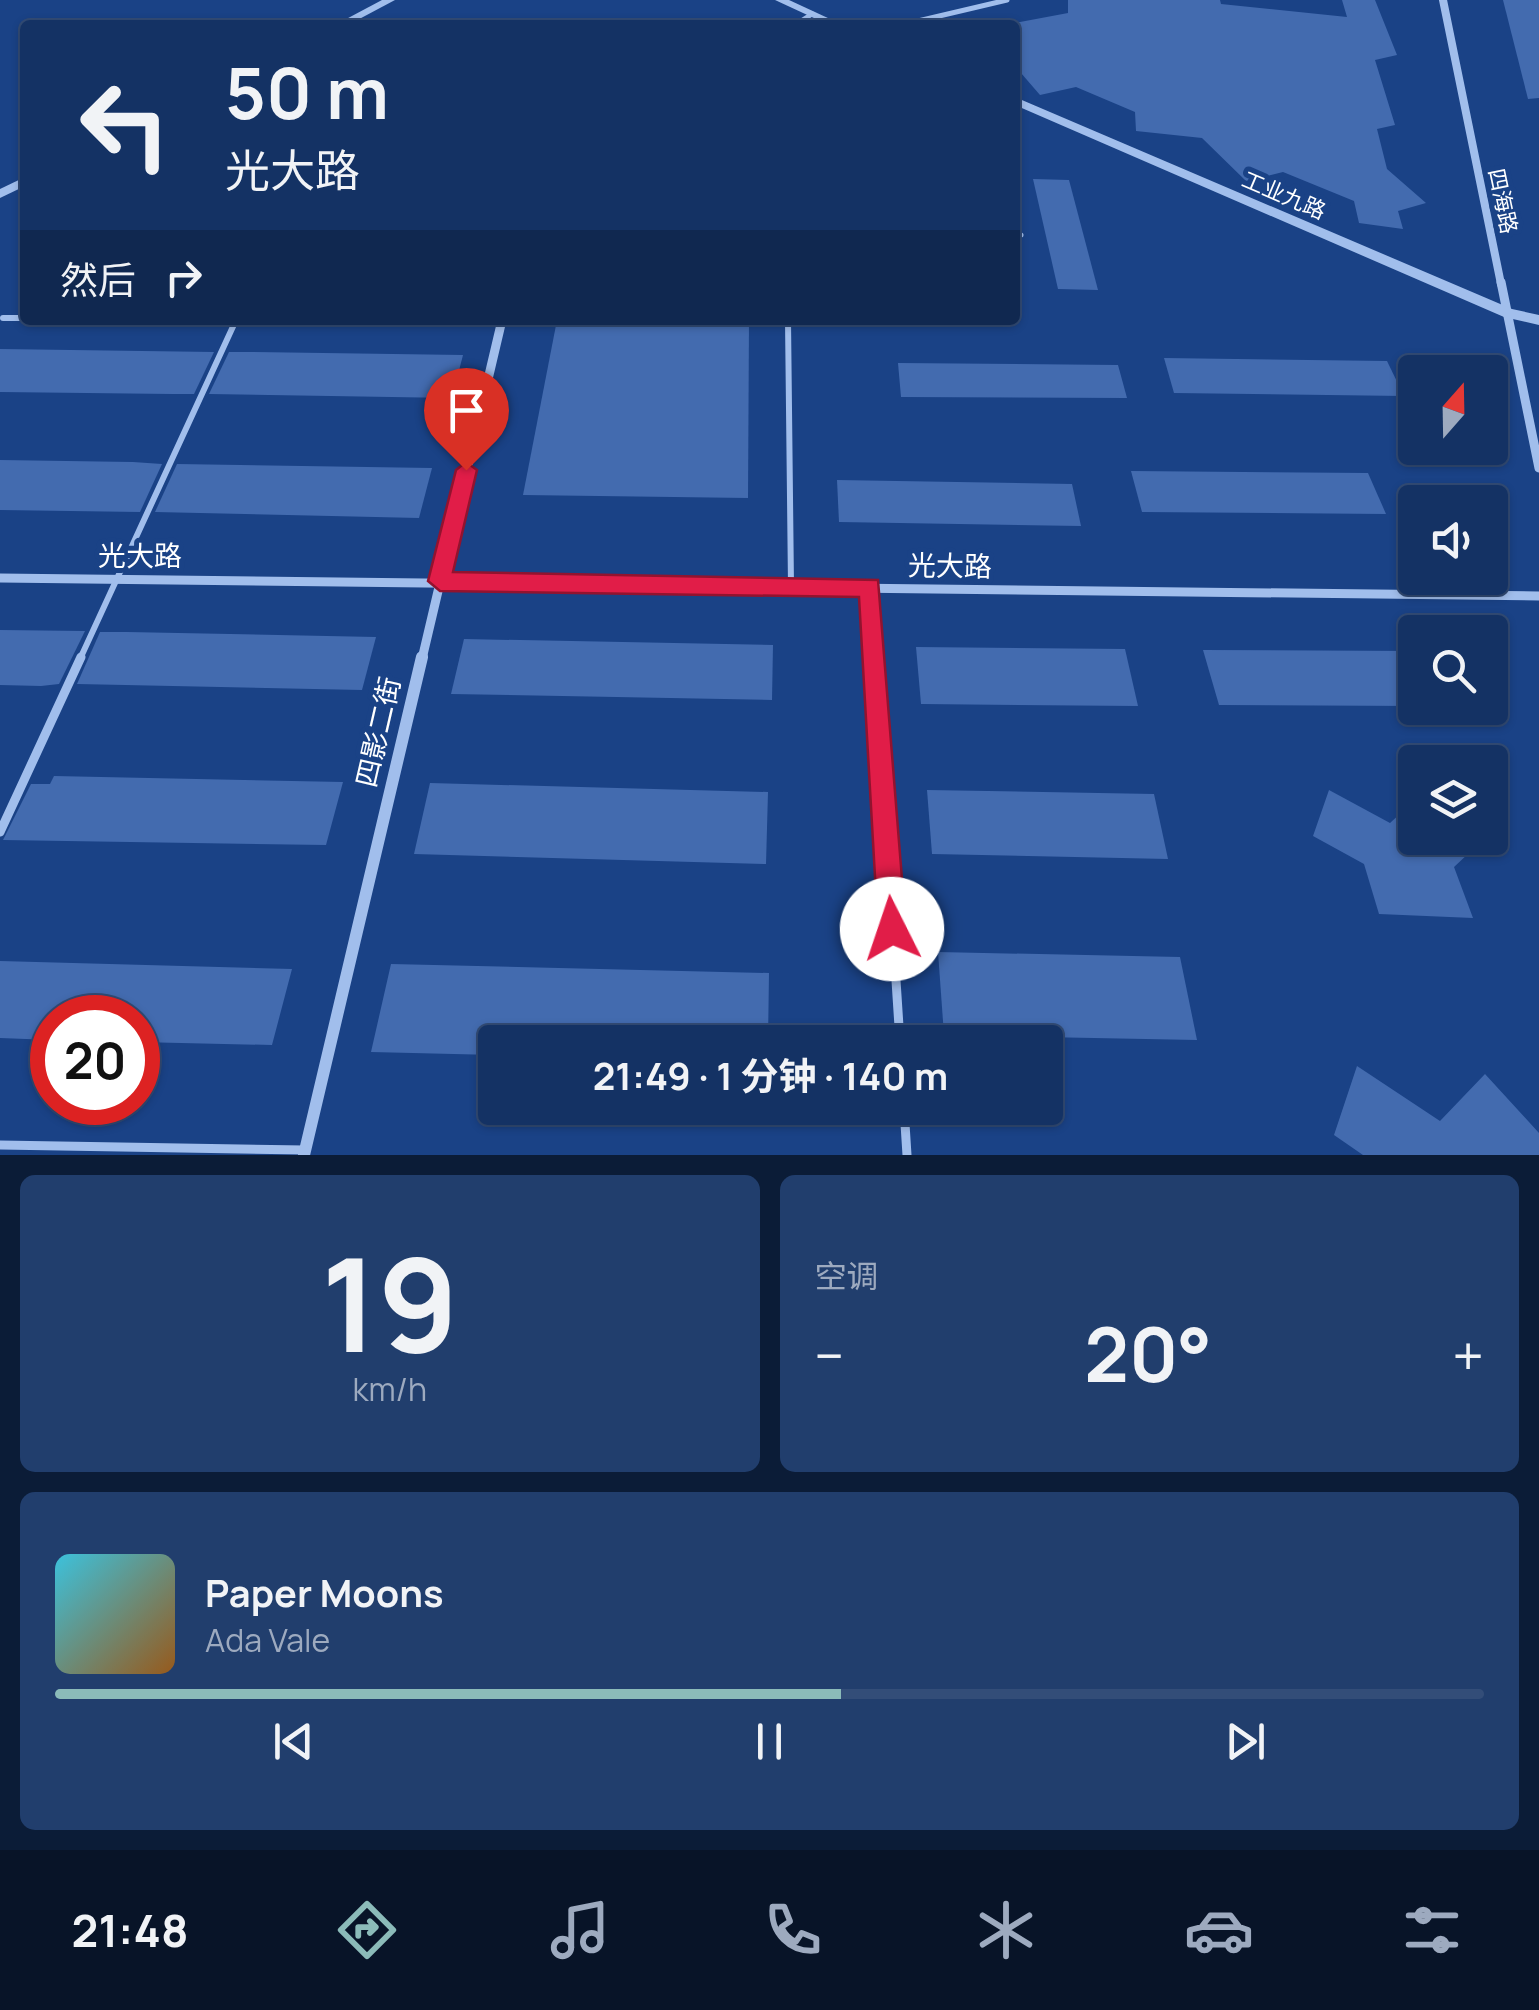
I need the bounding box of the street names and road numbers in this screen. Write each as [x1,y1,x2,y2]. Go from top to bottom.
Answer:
street label: 工业九路 [1238,164,1330,226]
street label: 四海路 [1481,166,1525,236]
street label: 光大路 [98,536,182,574]
street label: 光大路 [908,545,992,585]
street label: 四影二街 [346,673,408,791]

